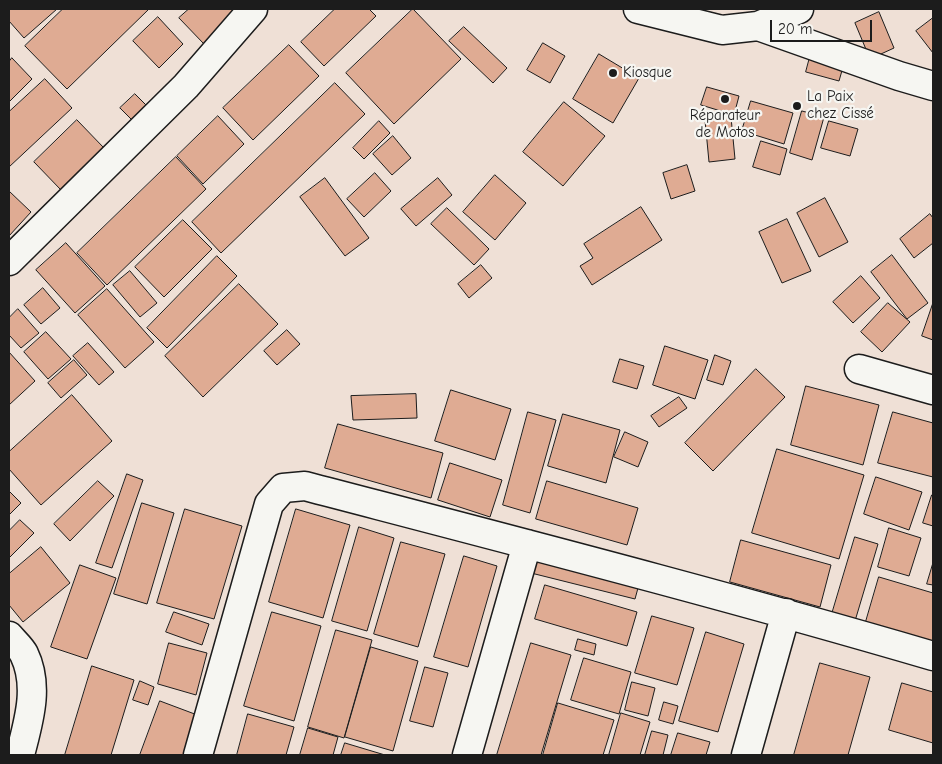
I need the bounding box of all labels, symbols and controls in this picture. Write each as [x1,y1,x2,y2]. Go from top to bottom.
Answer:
scale bar [772,10,874,42]
text: 20 m [778,20,812,38]
place label: Kiosque [623,64,672,82]
marker: Kiosque [607,67,619,79]
place label: La Paix chez Cissé [807,88,874,123]
marker: Réparateur de Motos [719,93,731,105]
marker: La Paix chez Cissé [791,100,803,112]
place label: Réparateur de Motos [690,107,760,142]

